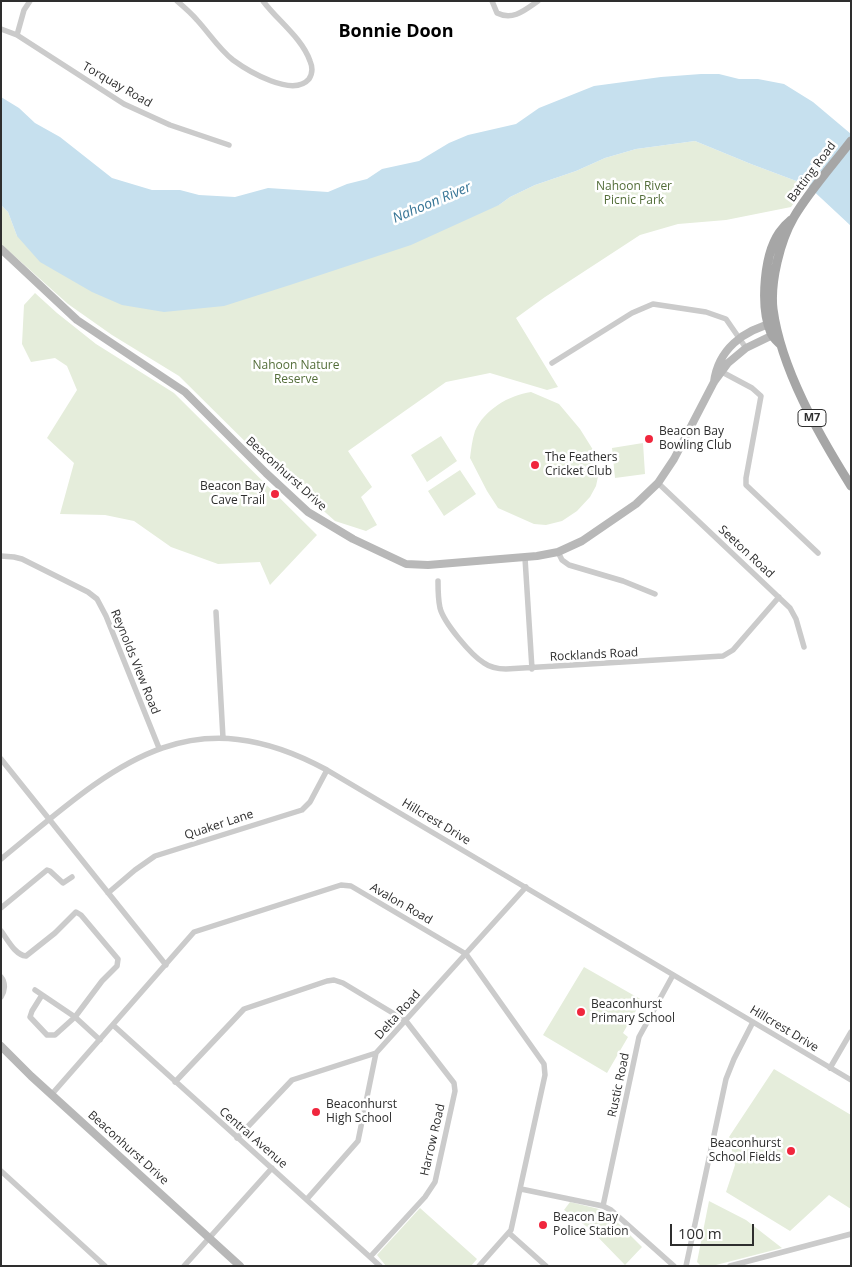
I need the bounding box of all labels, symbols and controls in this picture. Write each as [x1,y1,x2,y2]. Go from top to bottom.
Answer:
district label: Bonnie Doon [338,21,454,43]
street label: Torquay Road [80,59,154,111]
street label: Batting Road [785,139,839,205]
water label: Nahoon River [390,179,474,227]
park label: Nahoon River Picnic Park [596,180,672,208]
park label: Nahoon Nature Reserve [253,359,339,387]
road number: M7 [798,409,826,426]
place label: Beacon Bay Bowling Club [659,425,732,453]
marker: Beacon Bay Bowling Club [643,433,655,445]
street label: Beaconhurst Drive [243,434,329,514]
place label: The Feathers Cricket Club [545,451,617,479]
marker: The Feathers Cricket Club [529,459,541,471]
place label: Beacon Bay Cave Trail [200,480,265,508]
marker: Beacon Bay Cave Trail [269,488,281,500]
street label: Seeton Road [715,523,777,581]
street label: Reynolds View Road [107,607,163,717]
street label: Rocklands Road [549,645,639,665]
street label: Hillcrest Drive [399,796,473,848]
street label: Quaker Lane [183,807,255,843]
street label: Avalon Road [367,880,435,928]
street label: Delta Road [372,987,424,1043]
place label: Beaconhurst Primary School [591,998,675,1026]
street label: Hillcrest Drive [747,1003,821,1055]
marker: Beaconhurst Primary School [575,1006,587,1018]
street label: Rustic Road [605,1052,633,1118]
place label: Beaconhurst High School [326,1098,397,1126]
street label: Harrow Road [418,1103,448,1177]
street label: Central Avenue [216,1105,290,1171]
marker: Beaconhurst High School [310,1106,322,1118]
street label: Beaconhurst Drive [85,1108,171,1188]
place label: Beaconhurst School Fields [709,1137,781,1165]
marker: Beaconhurst School Fields [785,1145,797,1157]
place label: Beacon Bay Police Station [553,1211,629,1239]
scale bar [672,1214,756,1246]
marker: Beacon Bay Police Station [537,1219,549,1231]
text: 100 m [678,1223,722,1243]

